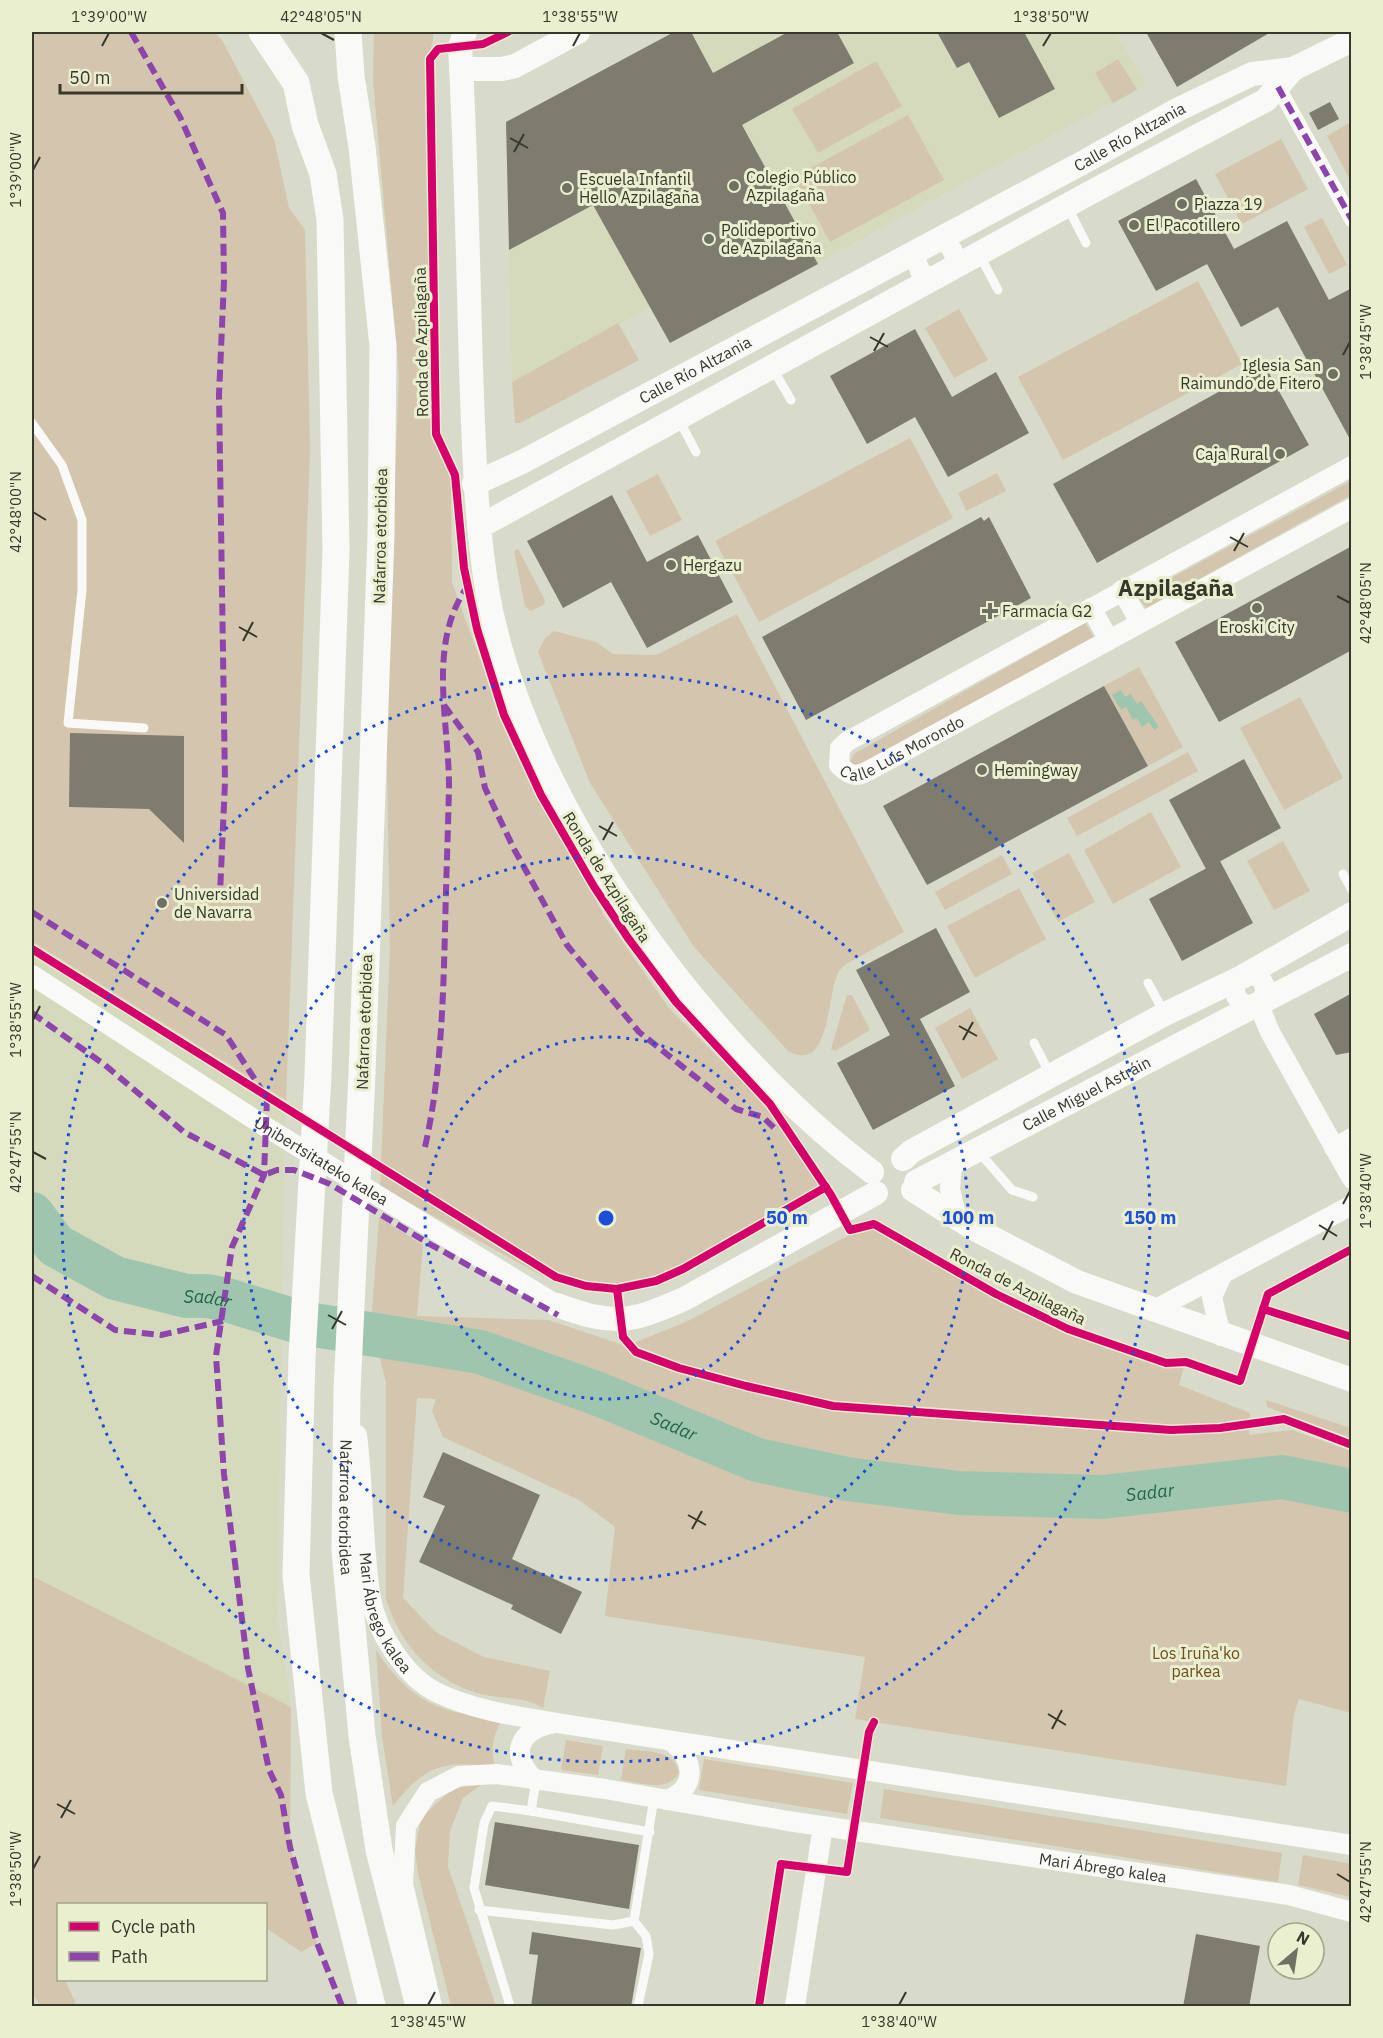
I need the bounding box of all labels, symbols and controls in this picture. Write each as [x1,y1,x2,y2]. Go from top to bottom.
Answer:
text: 1°39'00"W [71,7,147,26]
text: 42°48'05"N [280,7,362,26]
text: 1°38'55"W [542,7,618,26]
text: 1°38'50"W [1013,7,1089,26]
scale bar [60,57,242,95]
text: 50 m [69,66,111,89]
street label: Calle Río Altzania [1070,97,1189,176]
text: 1°39'00"W [6,132,25,208]
place label: Colegio Público Azpilagaña [746,167,857,205]
place label: Escuela Infantil Hello Azpilagaña [579,169,700,207]
marker: Colegio Público Azpilagaña [727,179,741,193]
marker: Escuela Infantil Hello Azpilagaña [560,181,574,195]
place label: Piazza 19 [1194,194,1263,214]
marker: Piazza 19 [1175,197,1189,211]
place label: El Pacotillero [1146,215,1240,235]
marker: El Pacotillero [1127,218,1141,232]
place label: Polideportivo de Azpilagaña [721,220,822,258]
marker: Polideportivo de Azpilagaña [702,232,716,246]
street label: Ronda de Azpilagaña [410,266,432,417]
text: 1°38'45"W [1356,304,1375,380]
street label: Calle Río Altzania [635,331,755,408]
place label: Iglesia San Raimundo de Fitero [1180,355,1321,393]
marker: Iglesia San Raimundo de Fitero [1326,367,1340,381]
place label: Caja Rural [1195,444,1268,464]
marker: Caja Rural [1273,447,1287,461]
street label: Nafarroa etorbidea [369,468,391,604]
text: 42°48'00"N [6,471,25,553]
place label: Hergazu [683,555,742,575]
marker: Hergazu [664,558,678,572]
text: 42°48'05"N [1356,562,1375,644]
district label: Azpilagaña [1118,573,1234,602]
place label: Farmacía G2 [1002,601,1092,621]
marker: Eroski City [1250,601,1264,615]
marker: Farmacía G2 [983,604,997,618]
place label: Eroski City [1219,617,1295,637]
street label: Calle Luis Morondo [836,711,967,785]
place label: Hemingway [994,760,1078,780]
marker: Hemingway [975,763,989,777]
street label: Ronda de Azpilagaña [559,808,655,946]
place label: Universidad de Navarra [174,884,259,922]
marker: Universidad de Navarra [155,896,169,910]
street label: Nafarroa etorbidea [352,953,376,1090]
text: 1°38'55"W [6,982,25,1058]
street label: Calle Miguel Astráin [1019,1052,1154,1135]
text: 42°47'55"N [6,1111,25,1193]
street label: Unibertsitateko kalea [251,1112,392,1210]
text: 1°38'40"W [1356,1153,1375,1229]
text: 50 m [766,1206,808,1229]
text: 100 m [942,1206,994,1229]
text: 150 m [1124,1206,1176,1229]
centre of rings [596,1208,616,1228]
street label: Ronda de Azpilagaña [947,1243,1090,1329]
water label: Sadar [183,1284,235,1312]
water label: Sadar [647,1406,701,1446]
street label: Nafarroa etorbidea [335,1439,357,1576]
water label: Sadar [1125,1478,1176,1506]
street label: Mari Ábrego kalea [356,1551,417,1678]
park label: Los Iruña'ko parkea [1152,1643,1240,1681]
text: 1°38'50"W [6,1831,25,1907]
text: 42°47'55"N [1356,1841,1375,1923]
street label: Mari Ábrego kalea [1038,1848,1169,1887]
legend [57,1903,267,1981]
text: Cycle path [111,1915,196,1938]
north arrow [1266,1921,1326,1981]
text: N [1293,1926,1313,1949]
text: Path [111,1945,148,1968]
text: 1°38'45"W [390,2012,466,2031]
text: 1°38'40"W [861,2012,937,2031]

